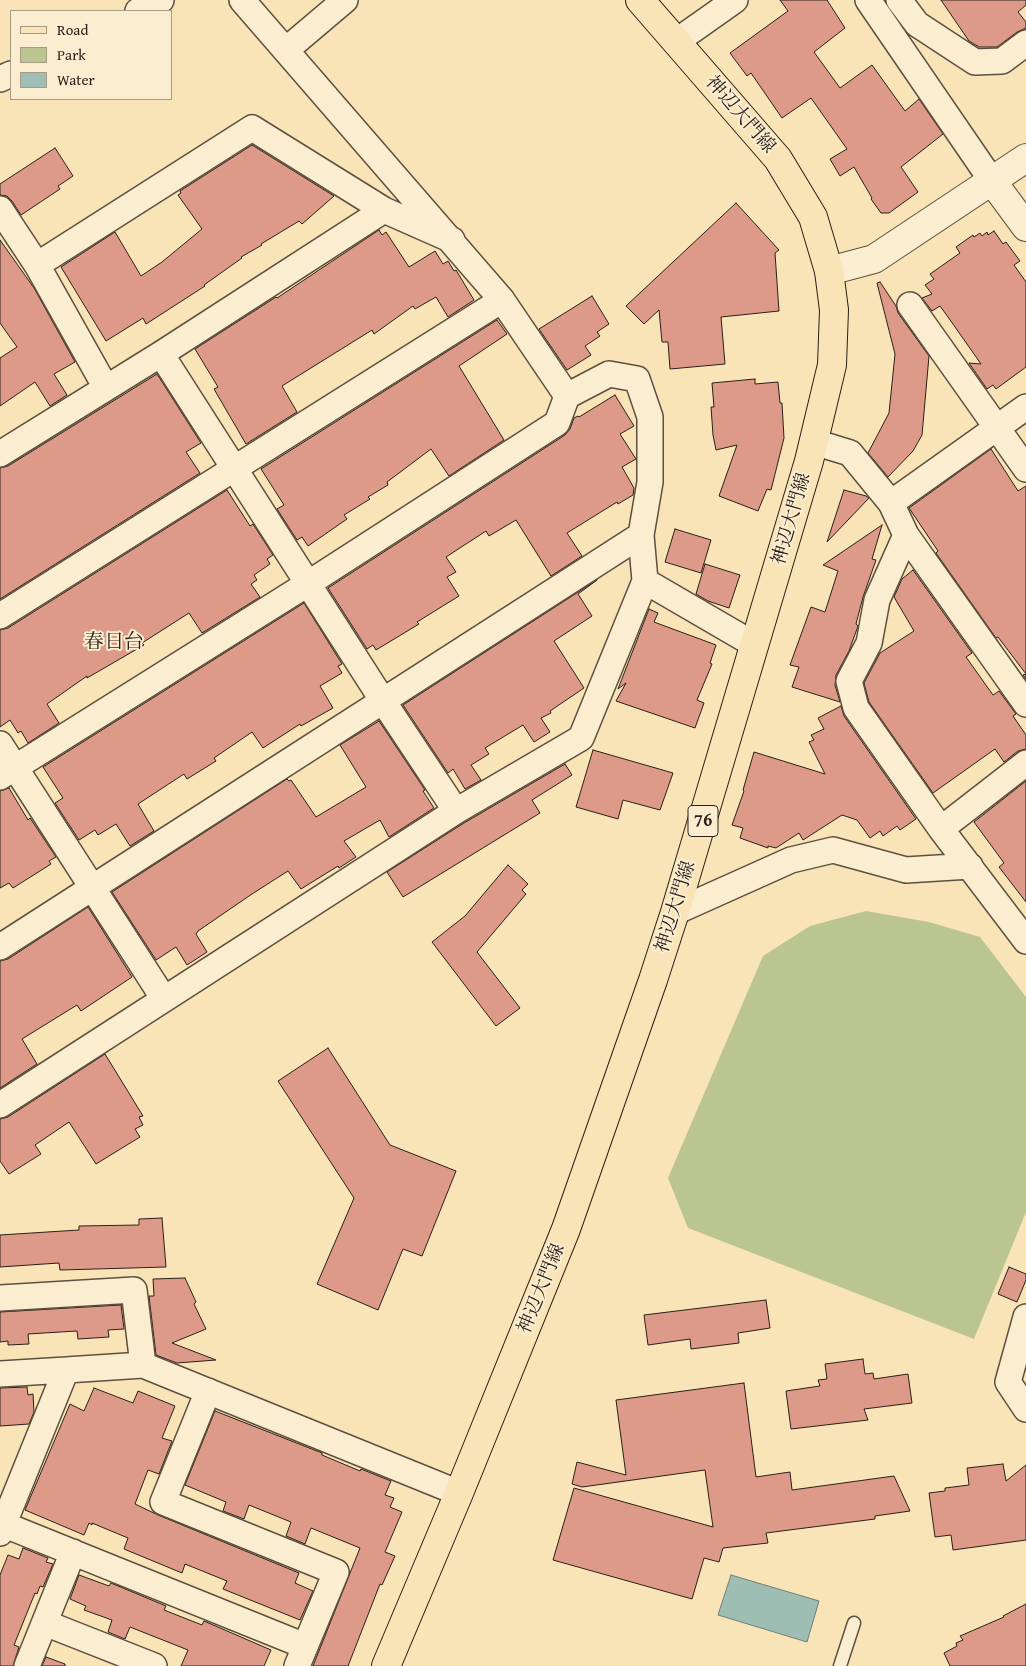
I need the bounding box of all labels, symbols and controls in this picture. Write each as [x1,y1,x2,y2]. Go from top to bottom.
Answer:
legend [10,10,172,100]
text: Road [57,19,88,40]
text: Park [57,44,86,65]
text: Water [57,69,95,90]
street label: 神辺大門線 [700,72,780,158]
street label: 神辺大門線 [768,470,816,568]
district label: 春日台 [84,631,144,655]
road number: 76 [688,806,718,836]
street label: 神辺大門線 [651,858,701,956]
street label: 神辺大門線 [514,1241,570,1337]

